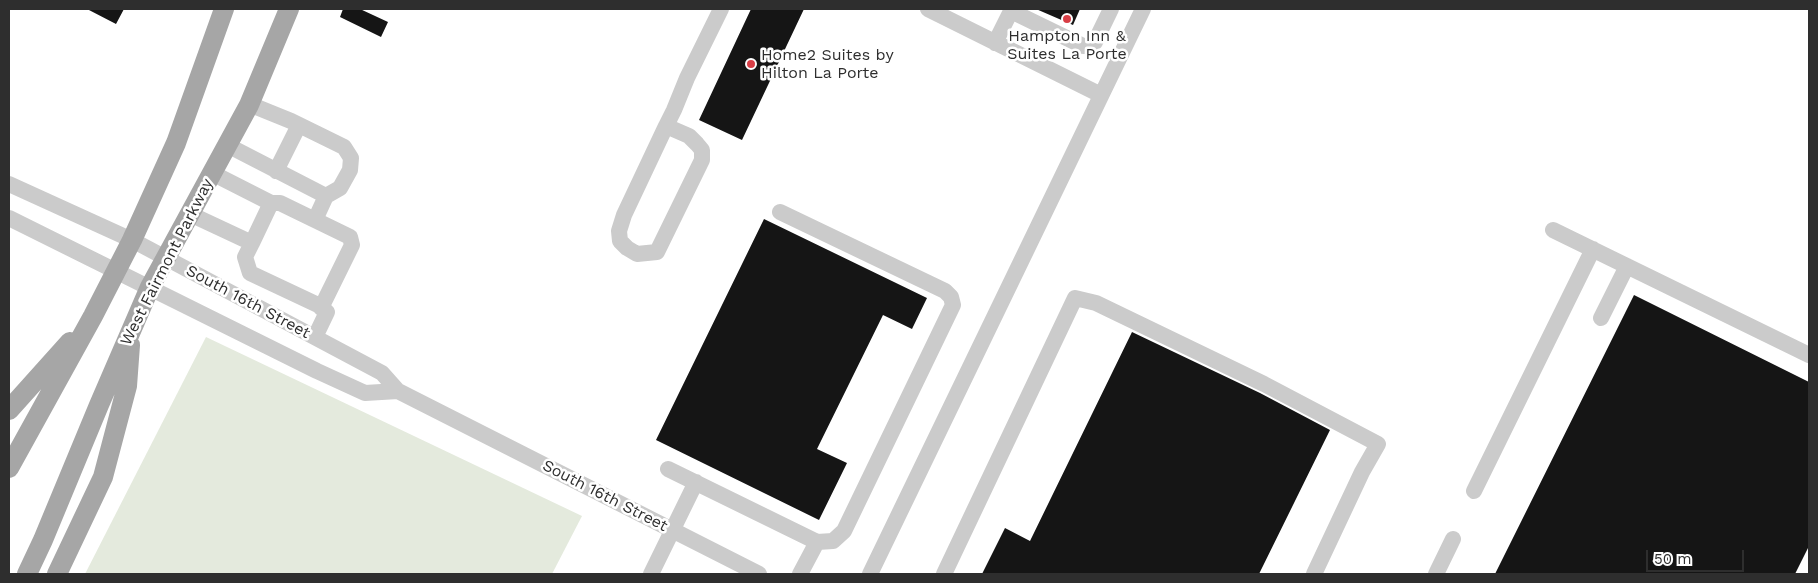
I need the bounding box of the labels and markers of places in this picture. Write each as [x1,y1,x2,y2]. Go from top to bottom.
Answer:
marker: Hampton Inn & Suites La Porte [1061,13,1073,25]
place label: Hampton Inn & Suites La Porte [1007,26,1127,64]
place label: Home2 Suites by Hilton La Porte [761,45,894,83]
marker: Home2 Suites by Hilton La Porte [745,58,757,70]

